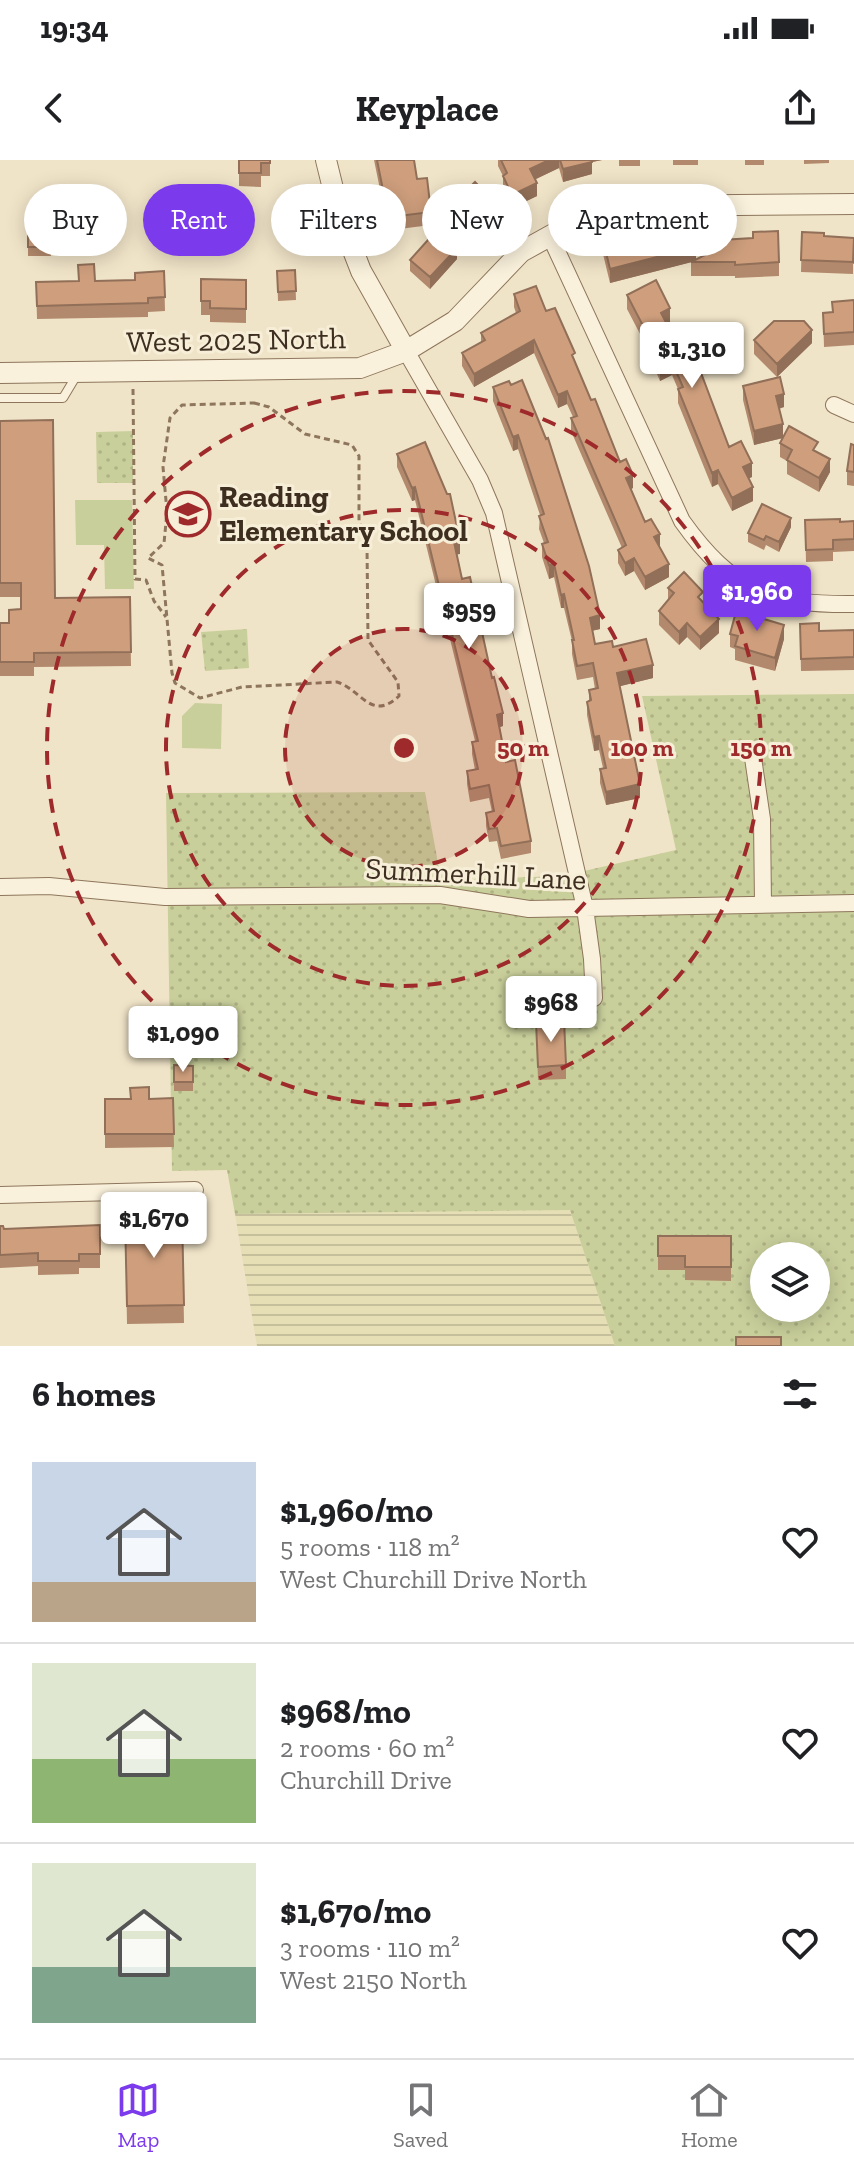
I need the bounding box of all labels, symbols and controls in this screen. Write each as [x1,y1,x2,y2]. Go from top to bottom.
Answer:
text: 19:34 [40,10,109,46]
icon: back [32,86,76,130]
icon: share [778,86,822,130]
text: Keyplace [355,87,499,130]
chip: Buy [24,184,127,256]
chip: Rent [143,184,255,256]
chip: Filters [271,184,406,256]
chip: New [422,184,532,256]
chip: Apartment [548,184,737,256]
street label: West 2025 North [126,320,346,360]
pin: $1,310 [627,322,757,390]
text: $1,310 [658,332,726,364]
place label: Reading Elementary School [219,479,468,549]
school or university icon: Reading Elementary School [164,490,212,538]
pin: $1,960 [692,565,822,633]
text: $1,960 [721,575,793,607]
pin: $959 [422,583,516,651]
text: $959 [442,593,496,625]
text: 50 m [497,733,549,762]
text: 100 m [611,733,673,762]
text: 150 m [730,733,792,762]
centre of rings [390,734,418,762]
street label: Summerhill Lane [365,850,587,898]
pin: $968 [504,976,598,1044]
text: $968 [524,986,578,1018]
pin: $1,090 [118,1006,248,1074]
text: $1,090 [147,1016,219,1048]
pin: $1,670 [89,1192,219,1260]
text: $1,670 [119,1202,189,1234]
map controls [750,1242,830,1322]
button: layers [750,1242,830,1322]
icon: filters [778,1372,822,1416]
text: 6 homes [32,1374,156,1415]
text: $1,960/mo [280,1490,433,1531]
icon: home [96,1494,192,1590]
icon: heart [778,1520,822,1564]
text: 5 rooms · 118 m² [280,1531,460,1563]
text: West Churchill Drive North [280,1563,587,1595]
text: $968/mo [280,1691,411,1732]
icon: home [96,1695,192,1791]
icon: heart [778,1721,822,1765]
text: 2 rooms · 60 m² [280,1732,454,1764]
text: Churchill Drive [280,1764,452,1796]
text: $1,670/mo [280,1891,431,1932]
icon: home [96,1895,192,1991]
icon: heart [778,1921,822,1965]
text: 3 rooms · 110 m² [280,1932,460,1964]
text: West 2150 North [280,1964,467,1996]
tab: Map [116,2078,160,2153]
tab: Saved [393,2078,448,2153]
tab: Home [681,2078,738,2153]

